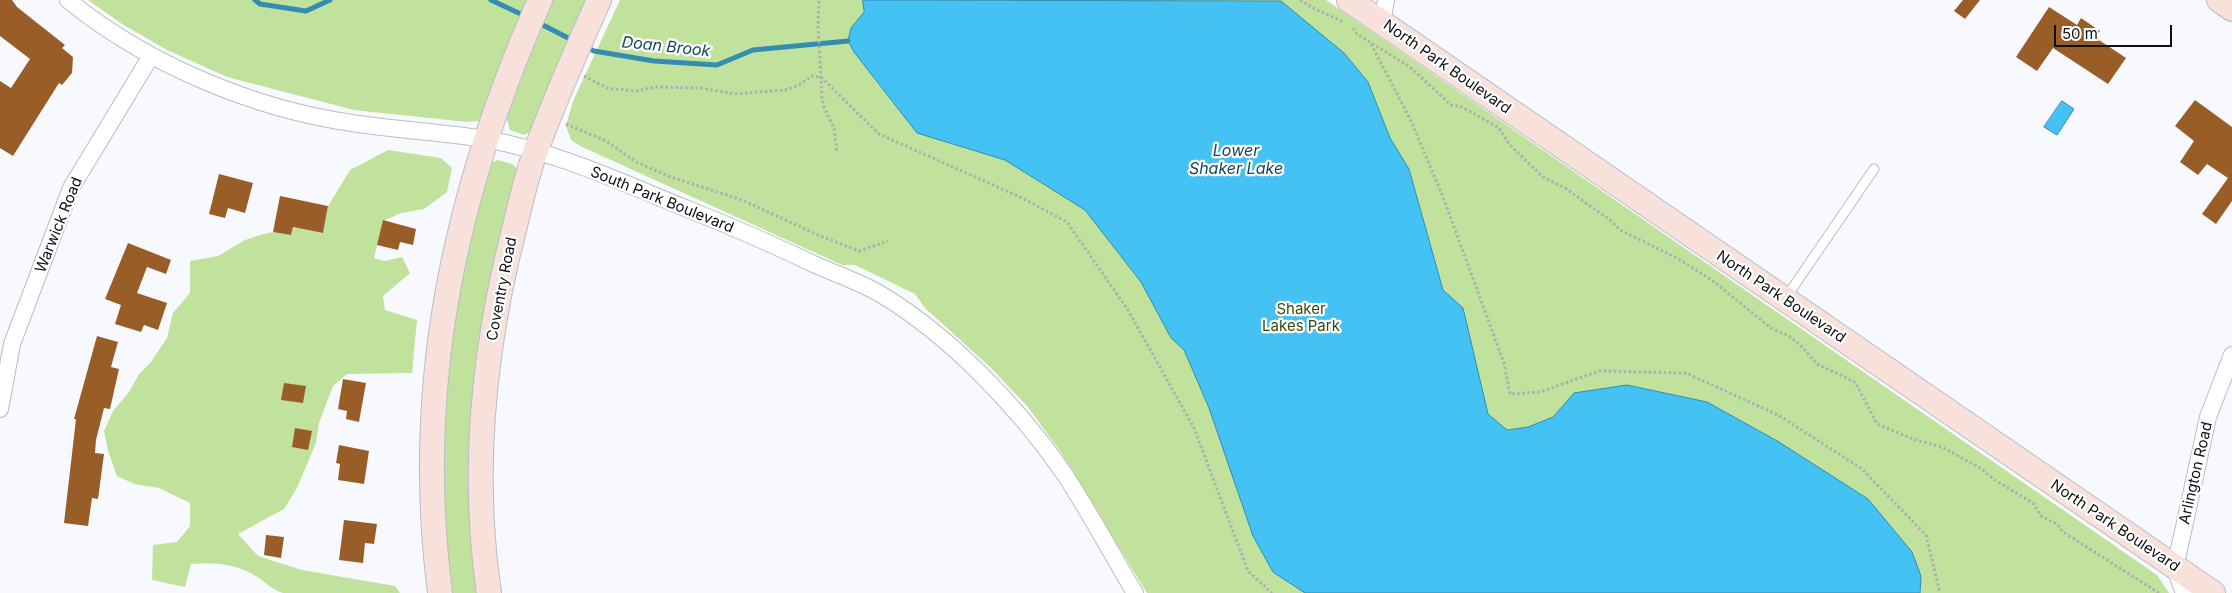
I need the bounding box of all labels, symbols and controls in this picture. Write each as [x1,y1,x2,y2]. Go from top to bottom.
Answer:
scale bar [2057,15,2174,47]
street label: North Park Boulevard [1380,16,1514,118]
text: 50 m [2062,24,2098,43]
water label: Doan Brook [621,33,711,61]
water label: Lower Shaker Lake [1189,141,1283,179]
street label: South Park Boulevard [588,163,736,237]
street label: Warwick Road [32,175,86,275]
street label: Coventry Road [483,236,521,342]
street label: North Park Boulevard [1713,247,1849,347]
park label: Shaker Lakes Park [1262,300,1340,335]
street label: Arlington Road [2175,420,2217,526]
street label: North Park Boulevard [2047,476,2183,576]

